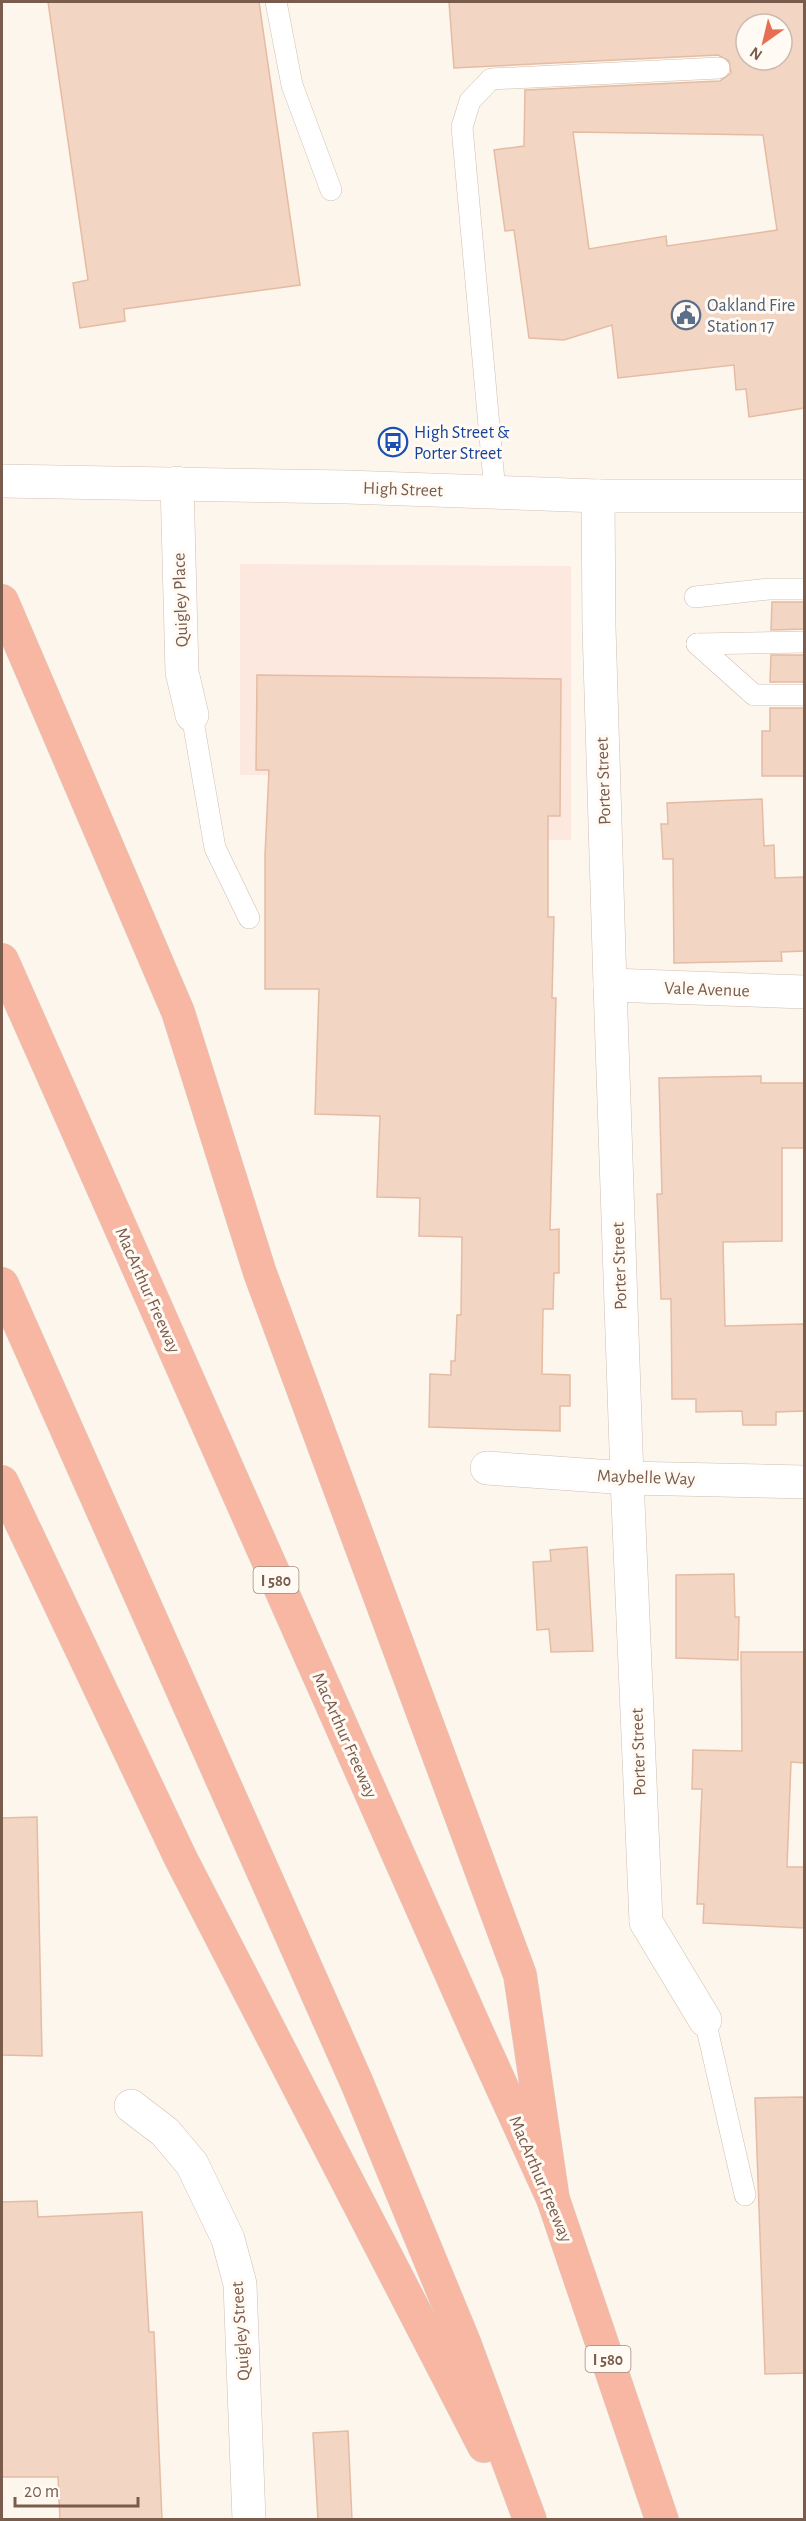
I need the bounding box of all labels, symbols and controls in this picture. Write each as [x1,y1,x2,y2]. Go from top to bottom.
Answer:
north arrow [734,12,794,72]
text: N [747,44,765,63]
place label: Oakland Fire Station 17 [707,297,795,336]
public building icon: Oakland Fire Station 17 [670,299,702,331]
place label: High Street & Porter Street [414,424,510,463]
bus stop icon: High Street & Porter Street [377,426,409,458]
street label: High Street [363,480,444,500]
street label: Quigley Place [170,552,192,648]
street label: Porter Street [593,736,615,825]
street label: Vale Avenue [664,980,750,1000]
street label: Porter Street [609,1221,631,1310]
street label: MacArthur Freeway [111,1225,183,1356]
street label: Maybelle Way [596,1467,696,1489]
road number: I 580 [254,1567,298,1593]
street label: MacArthur Freeway [308,1670,380,1801]
street label: Porter Street [628,1707,650,1796]
street label: MacArthur Freeway [505,2114,575,2245]
street label: Quigley Street [229,2280,253,2381]
road number: I 580 [586,2346,630,2372]
scale bar [15,2470,138,2508]
text: 20 m [24,2483,59,2501]

